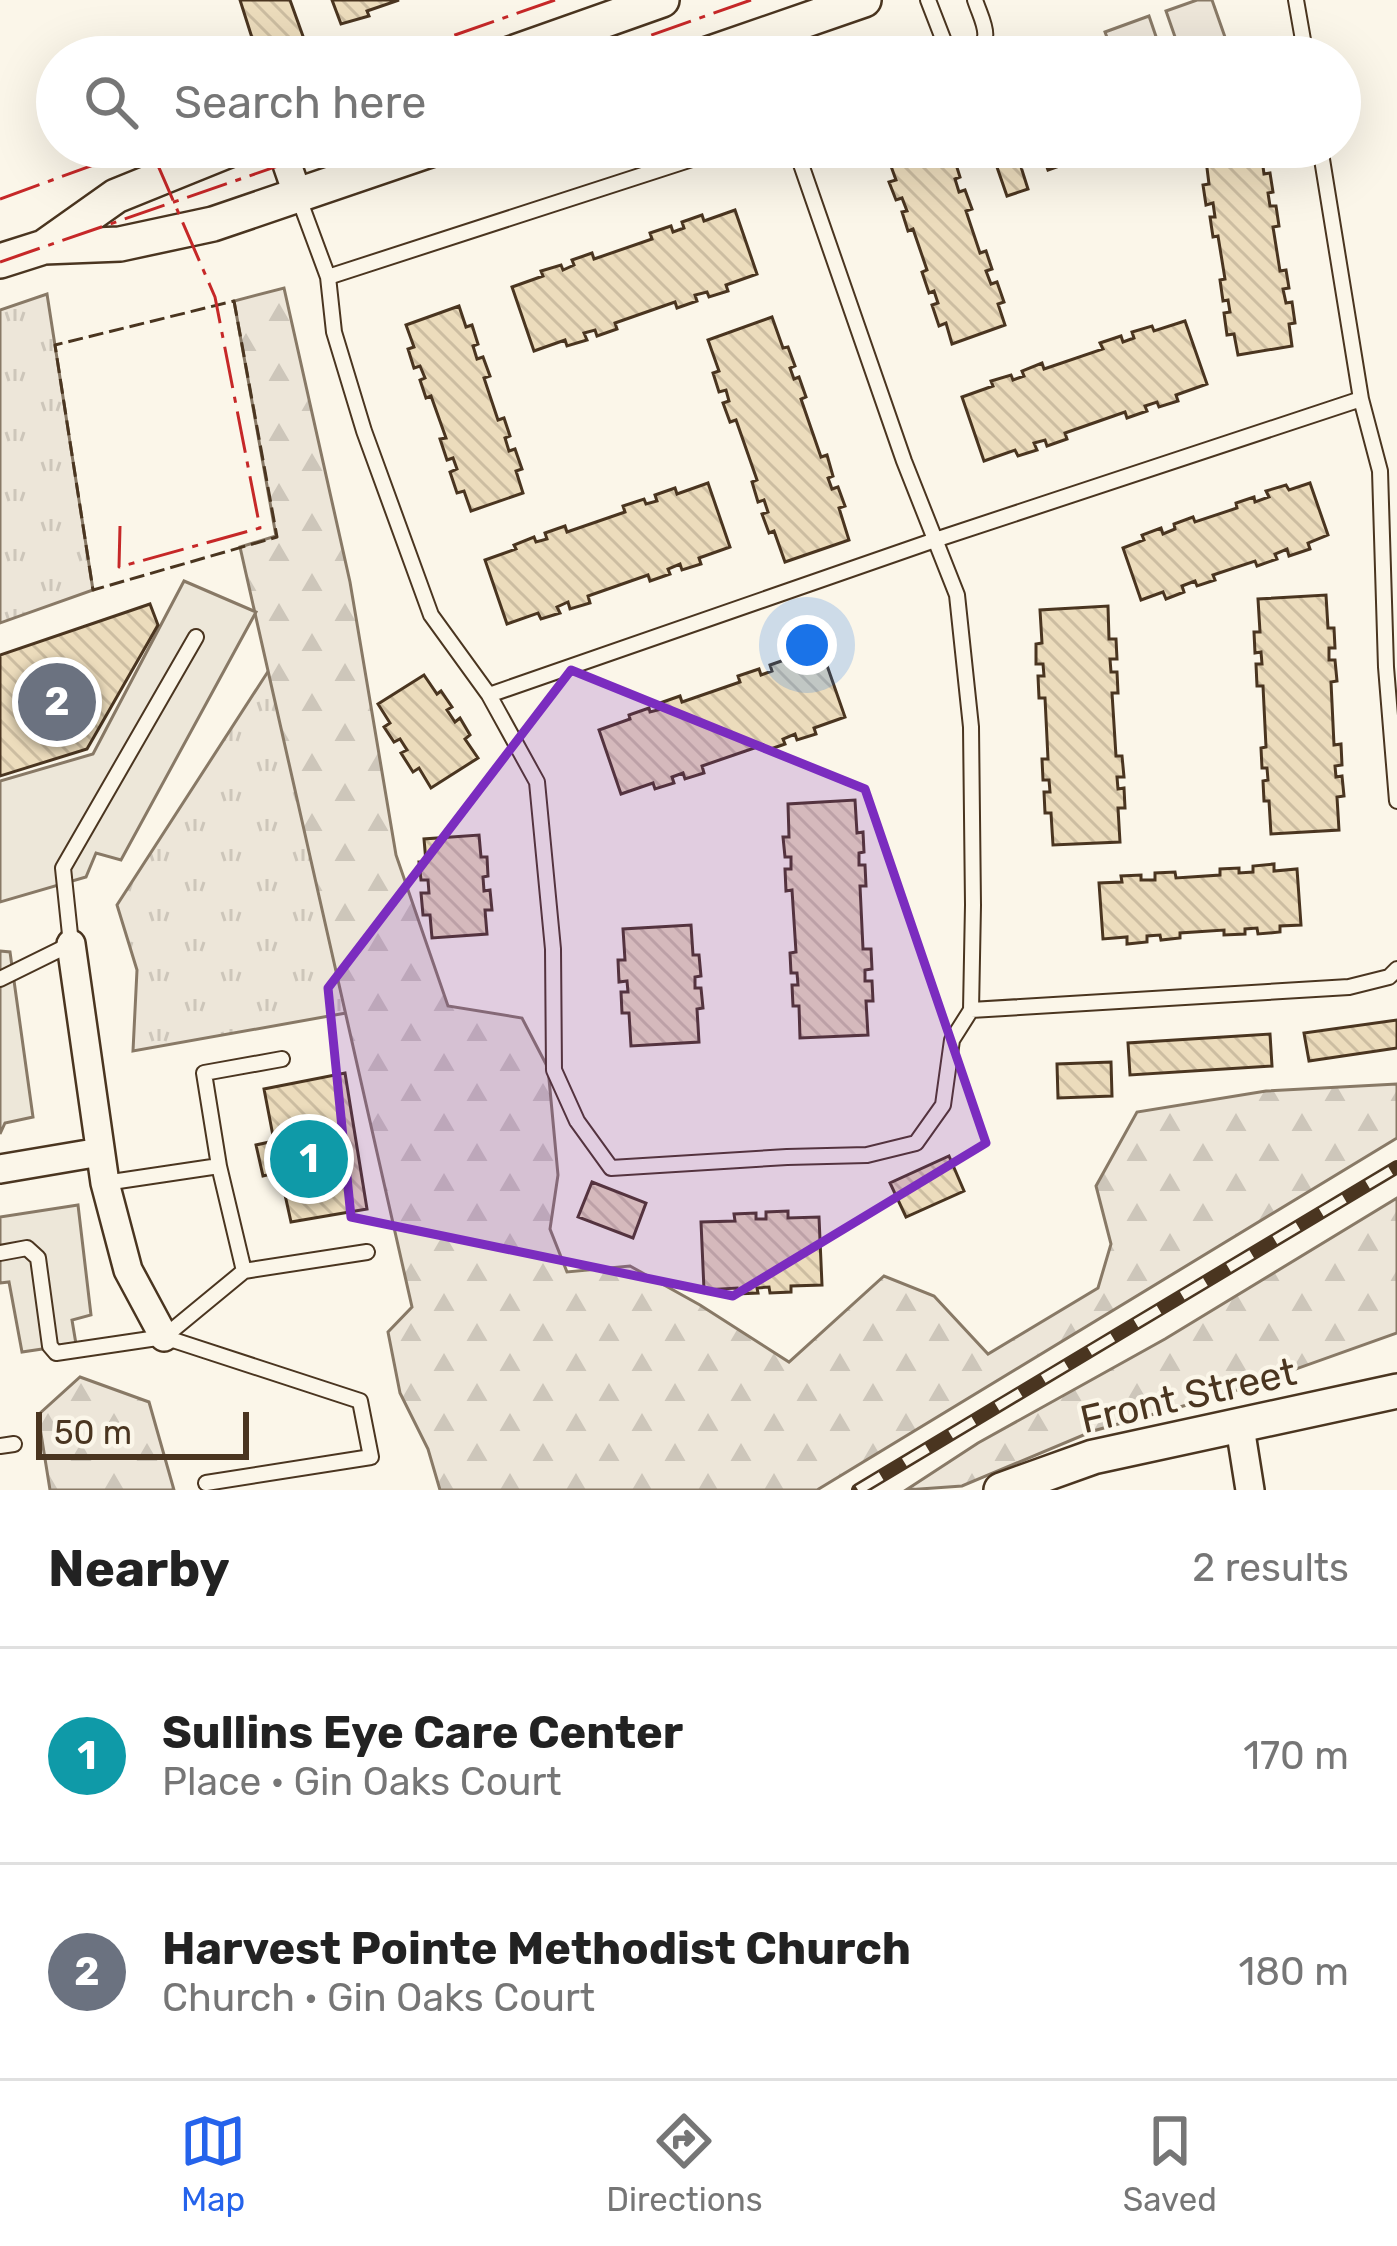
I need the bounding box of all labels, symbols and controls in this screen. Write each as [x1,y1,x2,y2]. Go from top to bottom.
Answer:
search box [36,36,1361,168]
icon: search [78,69,144,135]
text: Search here [174,76,426,129]
your location [777,615,837,675]
pin: 2 [18,657,96,747]
pin: 1 [270,1114,348,1204]
street label: Front Street [1076,1349,1301,1443]
scale bar [36,1406,249,1459]
text: 50 m [54,1413,132,1452]
text: Nearby [48,1538,230,1599]
text: 2 results [1192,1545,1349,1591]
text: Sullins Eye Care Center [162,1706,683,1759]
text: 1 [77,1733,97,1779]
text: 170 m [1243,1733,1349,1779]
text: Place · Gin Oaks Court [162,1759,562,1805]
text: Harvest Pointe Methodist Church [162,1922,911,1975]
text: 2 [74,1949,100,1995]
text: 180 m [1239,1949,1349,1995]
text: Church · Gin Oaks Court [162,1975,595,2021]
tab: Map [180,2108,246,2219]
tab: Directions [606,2108,763,2219]
tab: Saved [1123,2108,1217,2219]

